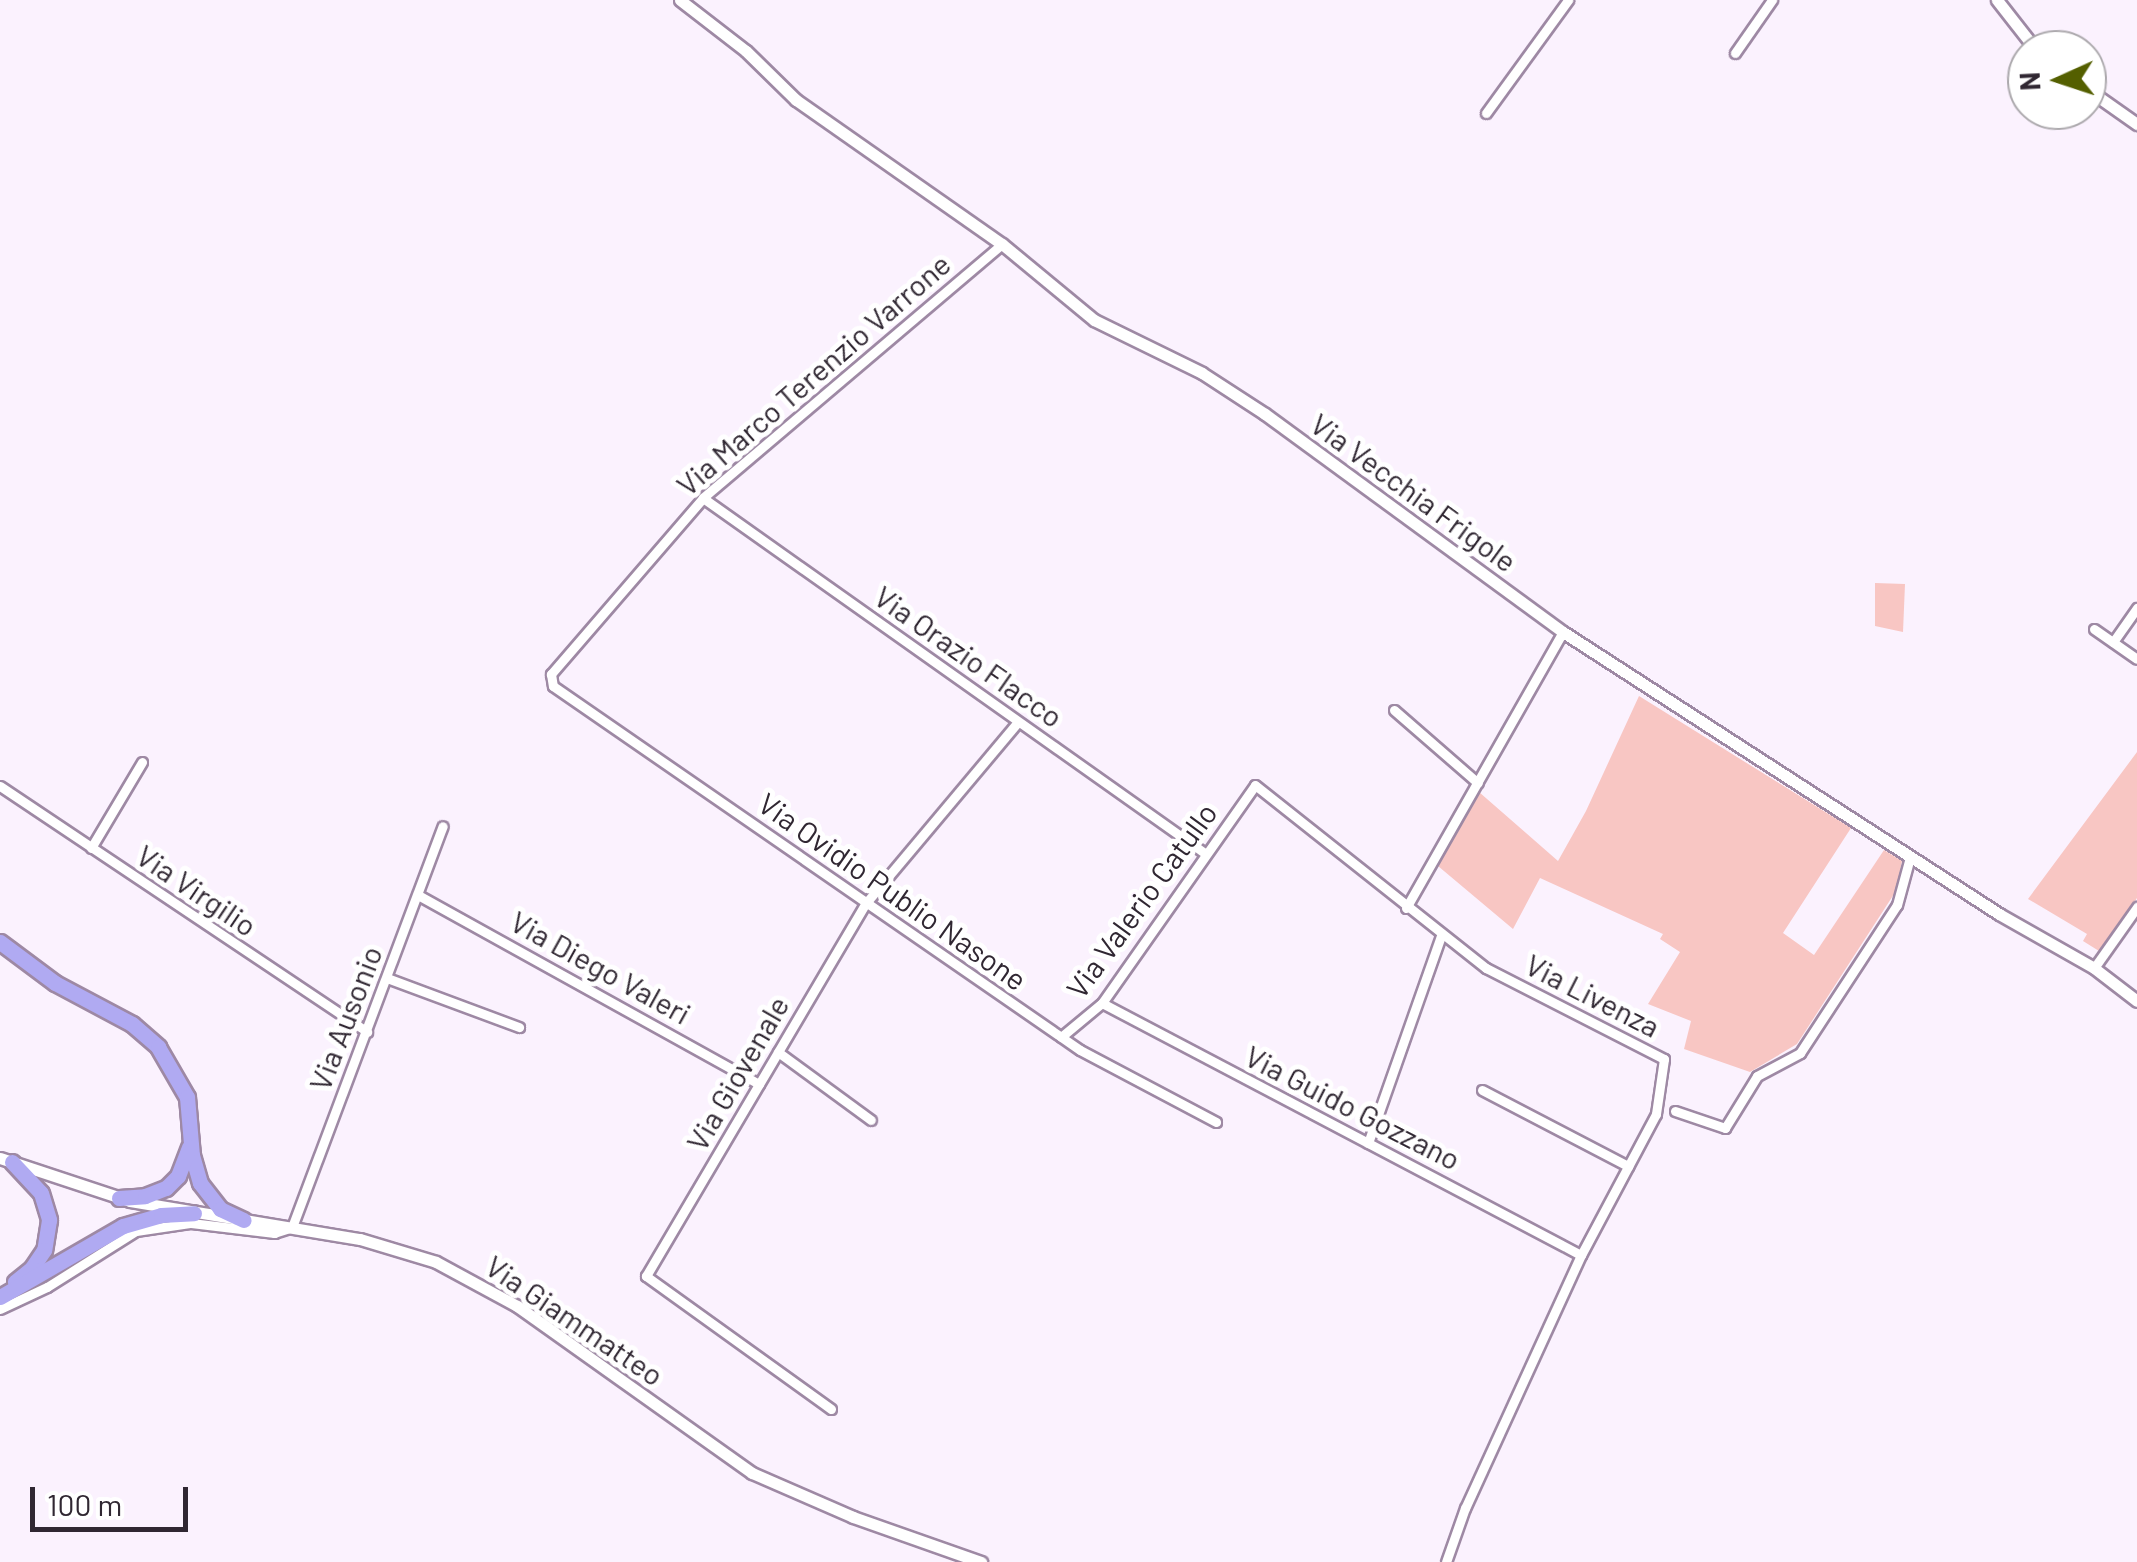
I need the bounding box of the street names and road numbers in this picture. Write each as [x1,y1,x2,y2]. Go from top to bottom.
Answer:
street label: Via Marco Terenzio Varrone [669,245,957,503]
street label: Via Vecchia Frigole [1304,405,1524,579]
street label: Via Orazio Flacco [868,578,1070,734]
street label: Via Ovidio Publio Nasone [752,785,1034,997]
street label: Via Valerio Catullo [1058,795,1224,1005]
street label: Via Virgilio [130,837,264,943]
street label: Via Diego Valeri [505,903,697,1031]
street label: Via Ausonio [301,941,389,1095]
street label: Via Livenza [1520,946,1666,1044]
street label: Via Giovenale [678,989,796,1157]
street label: Via Guido Gozzano [1239,1037,1467,1177]
street label: Via Giammatteo [479,1247,671,1393]

